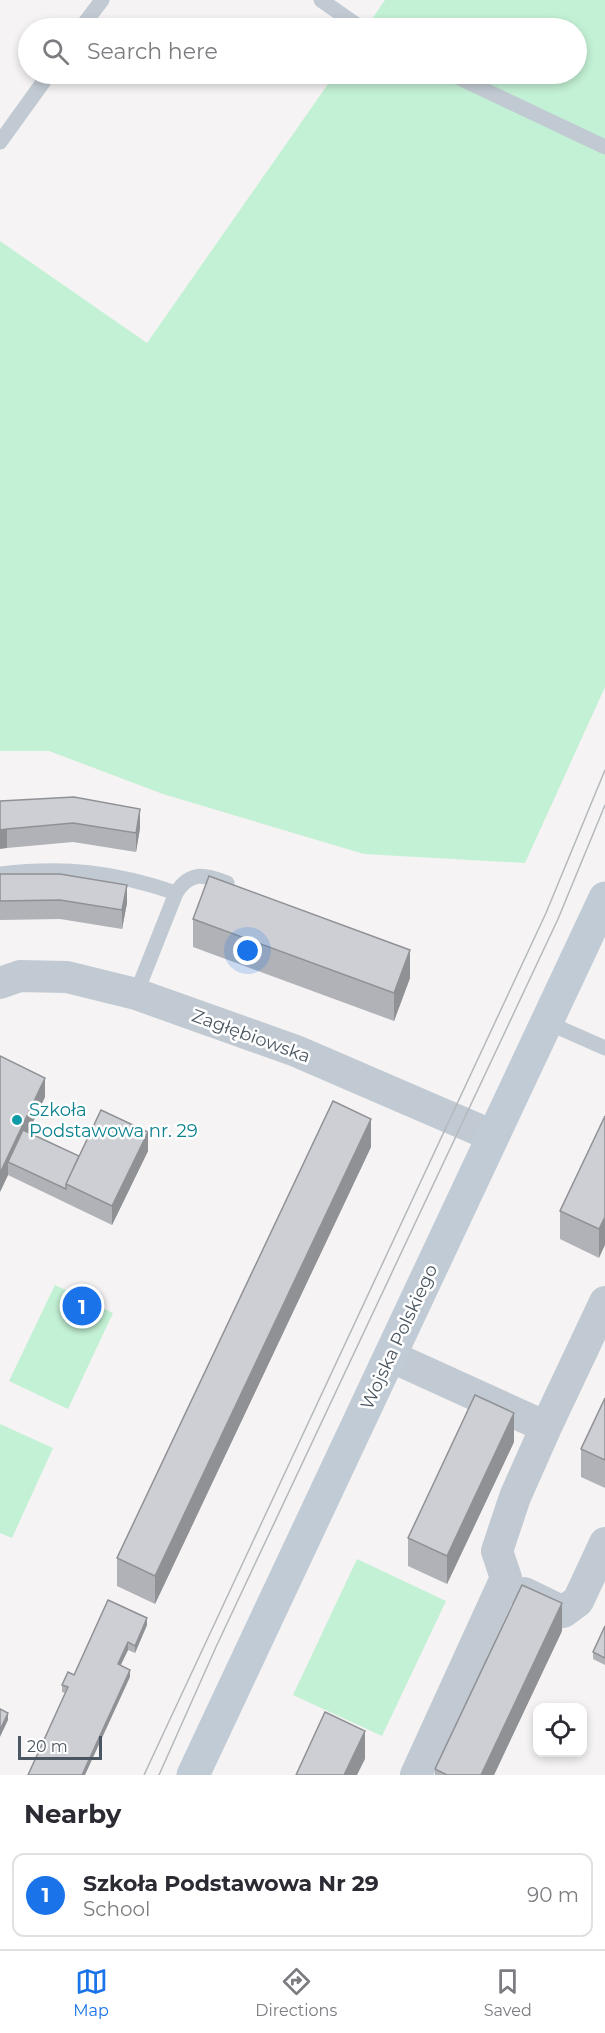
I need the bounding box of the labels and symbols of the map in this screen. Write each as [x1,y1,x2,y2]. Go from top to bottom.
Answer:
your location [233,936,262,965]
street label: Zagłębiowska [189,1004,313,1068]
place label: Szkoła Podstawowa nr. 29 [29,1099,198,1142]
marker: Szkoła Podstawowa nr. 29 [10,1113,24,1127]
street label: Wojska Polskiego [356,1261,442,1413]
pin: 1 [62,1284,101,1328]
scale bar [18,1733,102,1760]

